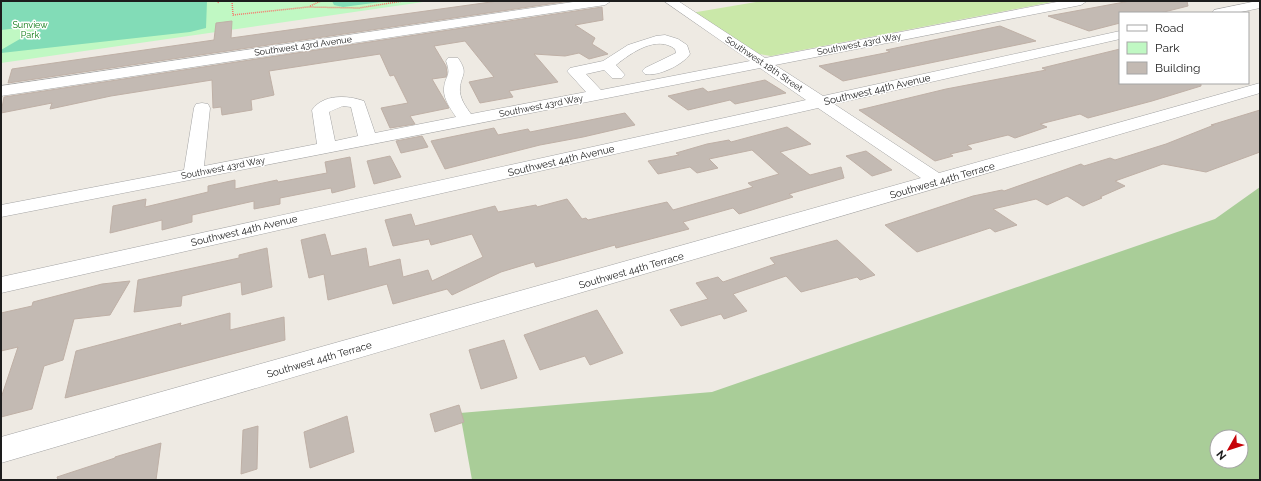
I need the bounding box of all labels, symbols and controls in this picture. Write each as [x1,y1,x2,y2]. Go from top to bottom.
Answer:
legend [1119,12,1249,84]
park label: Sunview Park [12,20,48,40]
text: Road [1155,21,1184,35]
street label: Southwest 43rd Way [816,31,902,57]
street label: Southwest 43rd Avenue [254,34,353,58]
street label: Southwest 18th Street [723,34,805,94]
text: Park [1155,41,1180,55]
text: Building [1155,61,1201,75]
street label: Southwest 44th Avenue [823,72,932,107]
street label: Southwest 43rd Way [498,93,584,119]
street label: Southwest 44th Avenue [507,143,616,178]
street label: Southwest 43rd Way [180,155,266,181]
street label: Southwest 44th Terrace [888,160,996,201]
street label: Southwest 44th Avenue [190,213,299,248]
street label: Southwest 44th Terrace [577,250,685,291]
street label: Southwest 44th Terrace [265,339,373,380]
north arrow [1209,429,1249,469]
text: N [1214,448,1229,462]

